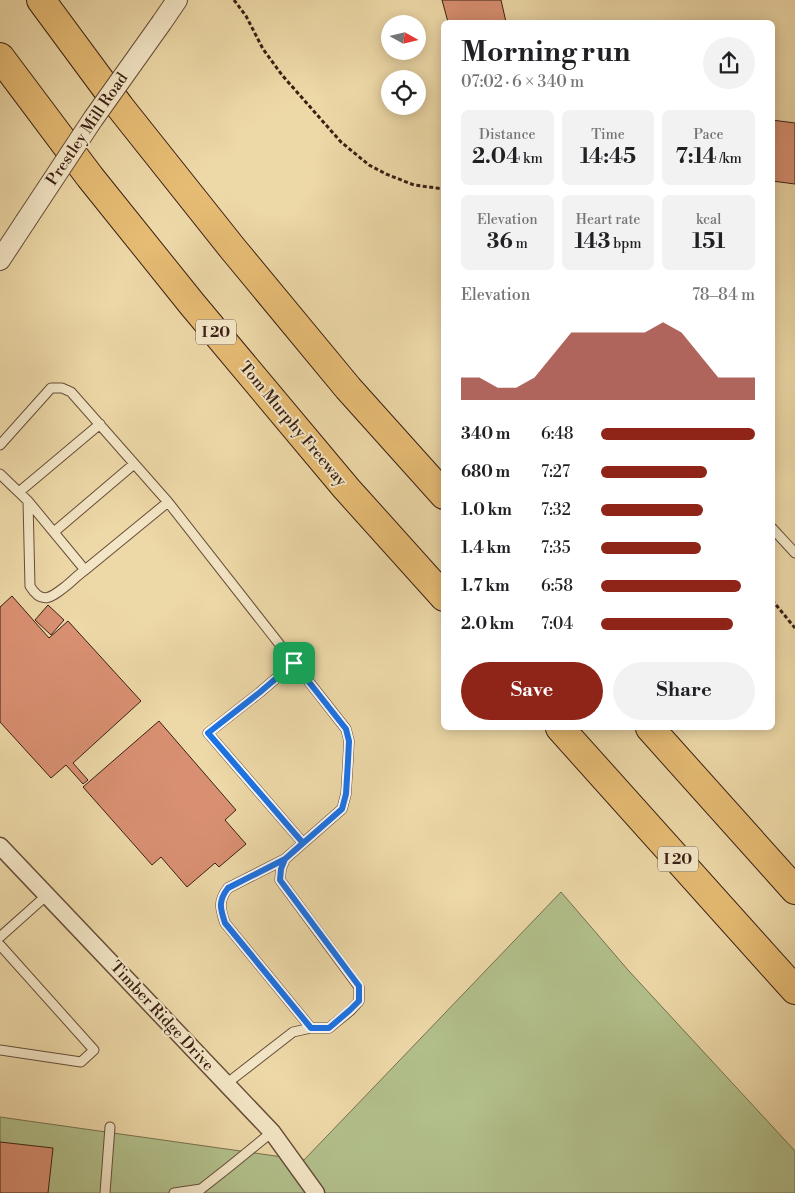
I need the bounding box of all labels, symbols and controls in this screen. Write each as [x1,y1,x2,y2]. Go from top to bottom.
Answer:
north arrow [381,15,426,60]
map controls [381,15,426,115]
text: Morning run [461,35,630,70]
button: share [703,37,755,89]
street label: Prestley Mill Road [42,69,132,189]
button: locate [381,70,426,115]
text: 07:02 · 6 × 340 m [461,72,584,92]
text: Distance [479,126,536,144]
text: Time [591,126,625,144]
text: Pace [694,126,724,144]
text: 2.04 [472,144,520,170]
text: 14:45 [580,144,636,170]
text: 7:14 [675,144,717,170]
text: km [520,150,543,168]
text: /km [717,150,742,168]
text: Elevation [477,211,538,229]
text: Heart rate [576,211,640,229]
text: kcal [696,211,721,229]
text: 36 [487,229,513,255]
text: 143 [574,229,610,255]
text: 151 [692,229,725,255]
text: m [513,235,528,253]
text: bpm [610,235,642,253]
text: Elevation [461,285,530,305]
text: 78–84 m [692,285,755,305]
road number: I 20 [196,320,236,344]
street label: Tom Murphy Freeway [235,358,351,491]
text: 340 m [461,424,510,444]
text: 6:48 [541,424,574,444]
text: 680 m [461,462,510,482]
text: 7:27 [541,462,570,482]
text: 1.0 km [461,500,512,520]
text: 7:32 [541,500,571,520]
text: 1.4 km [461,538,511,558]
text: 7:35 [541,538,571,558]
text: 1.7 km [461,576,510,596]
text: 6:58 [541,576,573,596]
text: 2.0 km [461,614,514,634]
text: 7:04 [541,614,573,634]
pin [273,642,315,684]
icon: arrive [280,649,308,677]
button: Save [461,662,603,720]
button: Share [613,662,755,720]
road number: I 20 [658,846,698,872]
street label: Timber Ridge Drive [106,957,218,1075]

